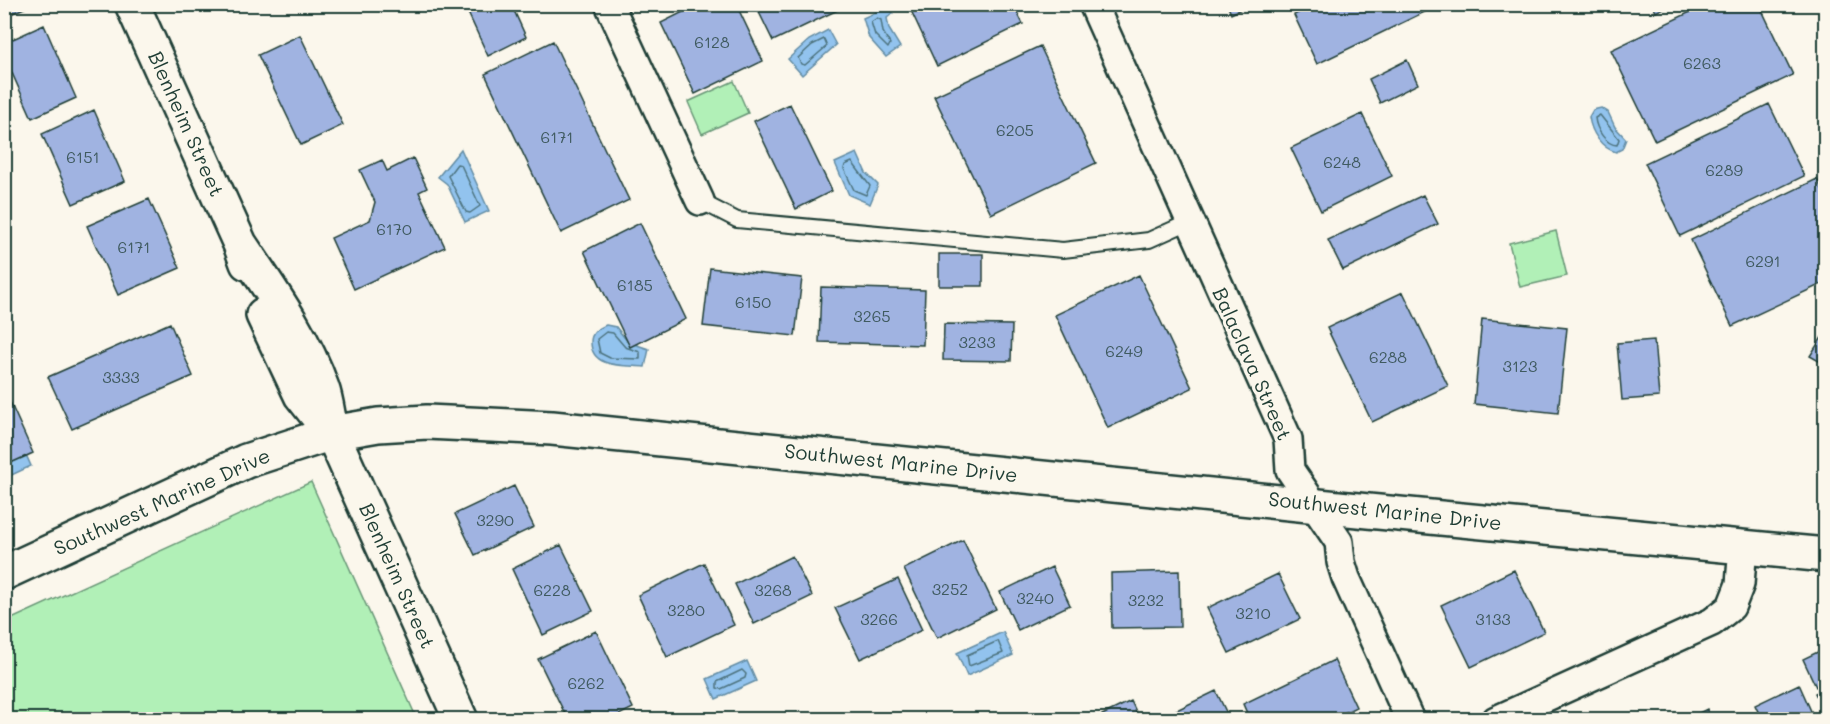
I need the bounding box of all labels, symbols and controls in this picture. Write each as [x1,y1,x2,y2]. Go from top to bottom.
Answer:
house number: 6128 [694,31,730,52]
street label: Blenheim Street [143,47,231,200]
house number: 6263 [1683,52,1721,73]
house number: 6205 [996,119,1034,140]
house number: 6171 [541,126,573,147]
house number: 6151 [66,146,100,167]
house number: 6248 [1323,151,1361,172]
house number: 6289 [1705,159,1743,180]
house number: 6170 [376,218,412,239]
house number: 6171 [118,236,150,257]
house number: 6291 [1745,250,1781,271]
house number: 6185 [617,274,653,295]
street label: Balaclava Street [1208,283,1298,444]
house number: 6150 [735,291,771,312]
house number: 3265 [853,305,891,326]
house number: 3233 [958,331,996,352]
house number: 6249 [1105,340,1143,361]
house number: 6288 [1369,346,1407,367]
house number: 3123 [1503,355,1537,376]
house number: 3333 [102,366,140,387]
street label: Southwest Marine Drive [783,437,1019,487]
street label: Southwest Marine Drive [49,442,274,561]
street label: Southwest Marine Drive [1267,485,1503,535]
street label: Blenheim Street [354,499,442,652]
house number: 3290 [476,509,514,530]
house number: 3252 [932,578,968,599]
house number: 6228 [533,579,571,600]
house number: 3268 [754,579,792,600]
house number: 3240 [1016,587,1054,608]
house number: 3232 [1128,589,1164,610]
house number: 3280 [667,599,705,620]
house number: 3210 [1235,602,1271,623]
house number: 3266 [860,608,898,629]
house number: 3133 [1475,608,1511,629]
house number: 6262 [567,672,605,693]

